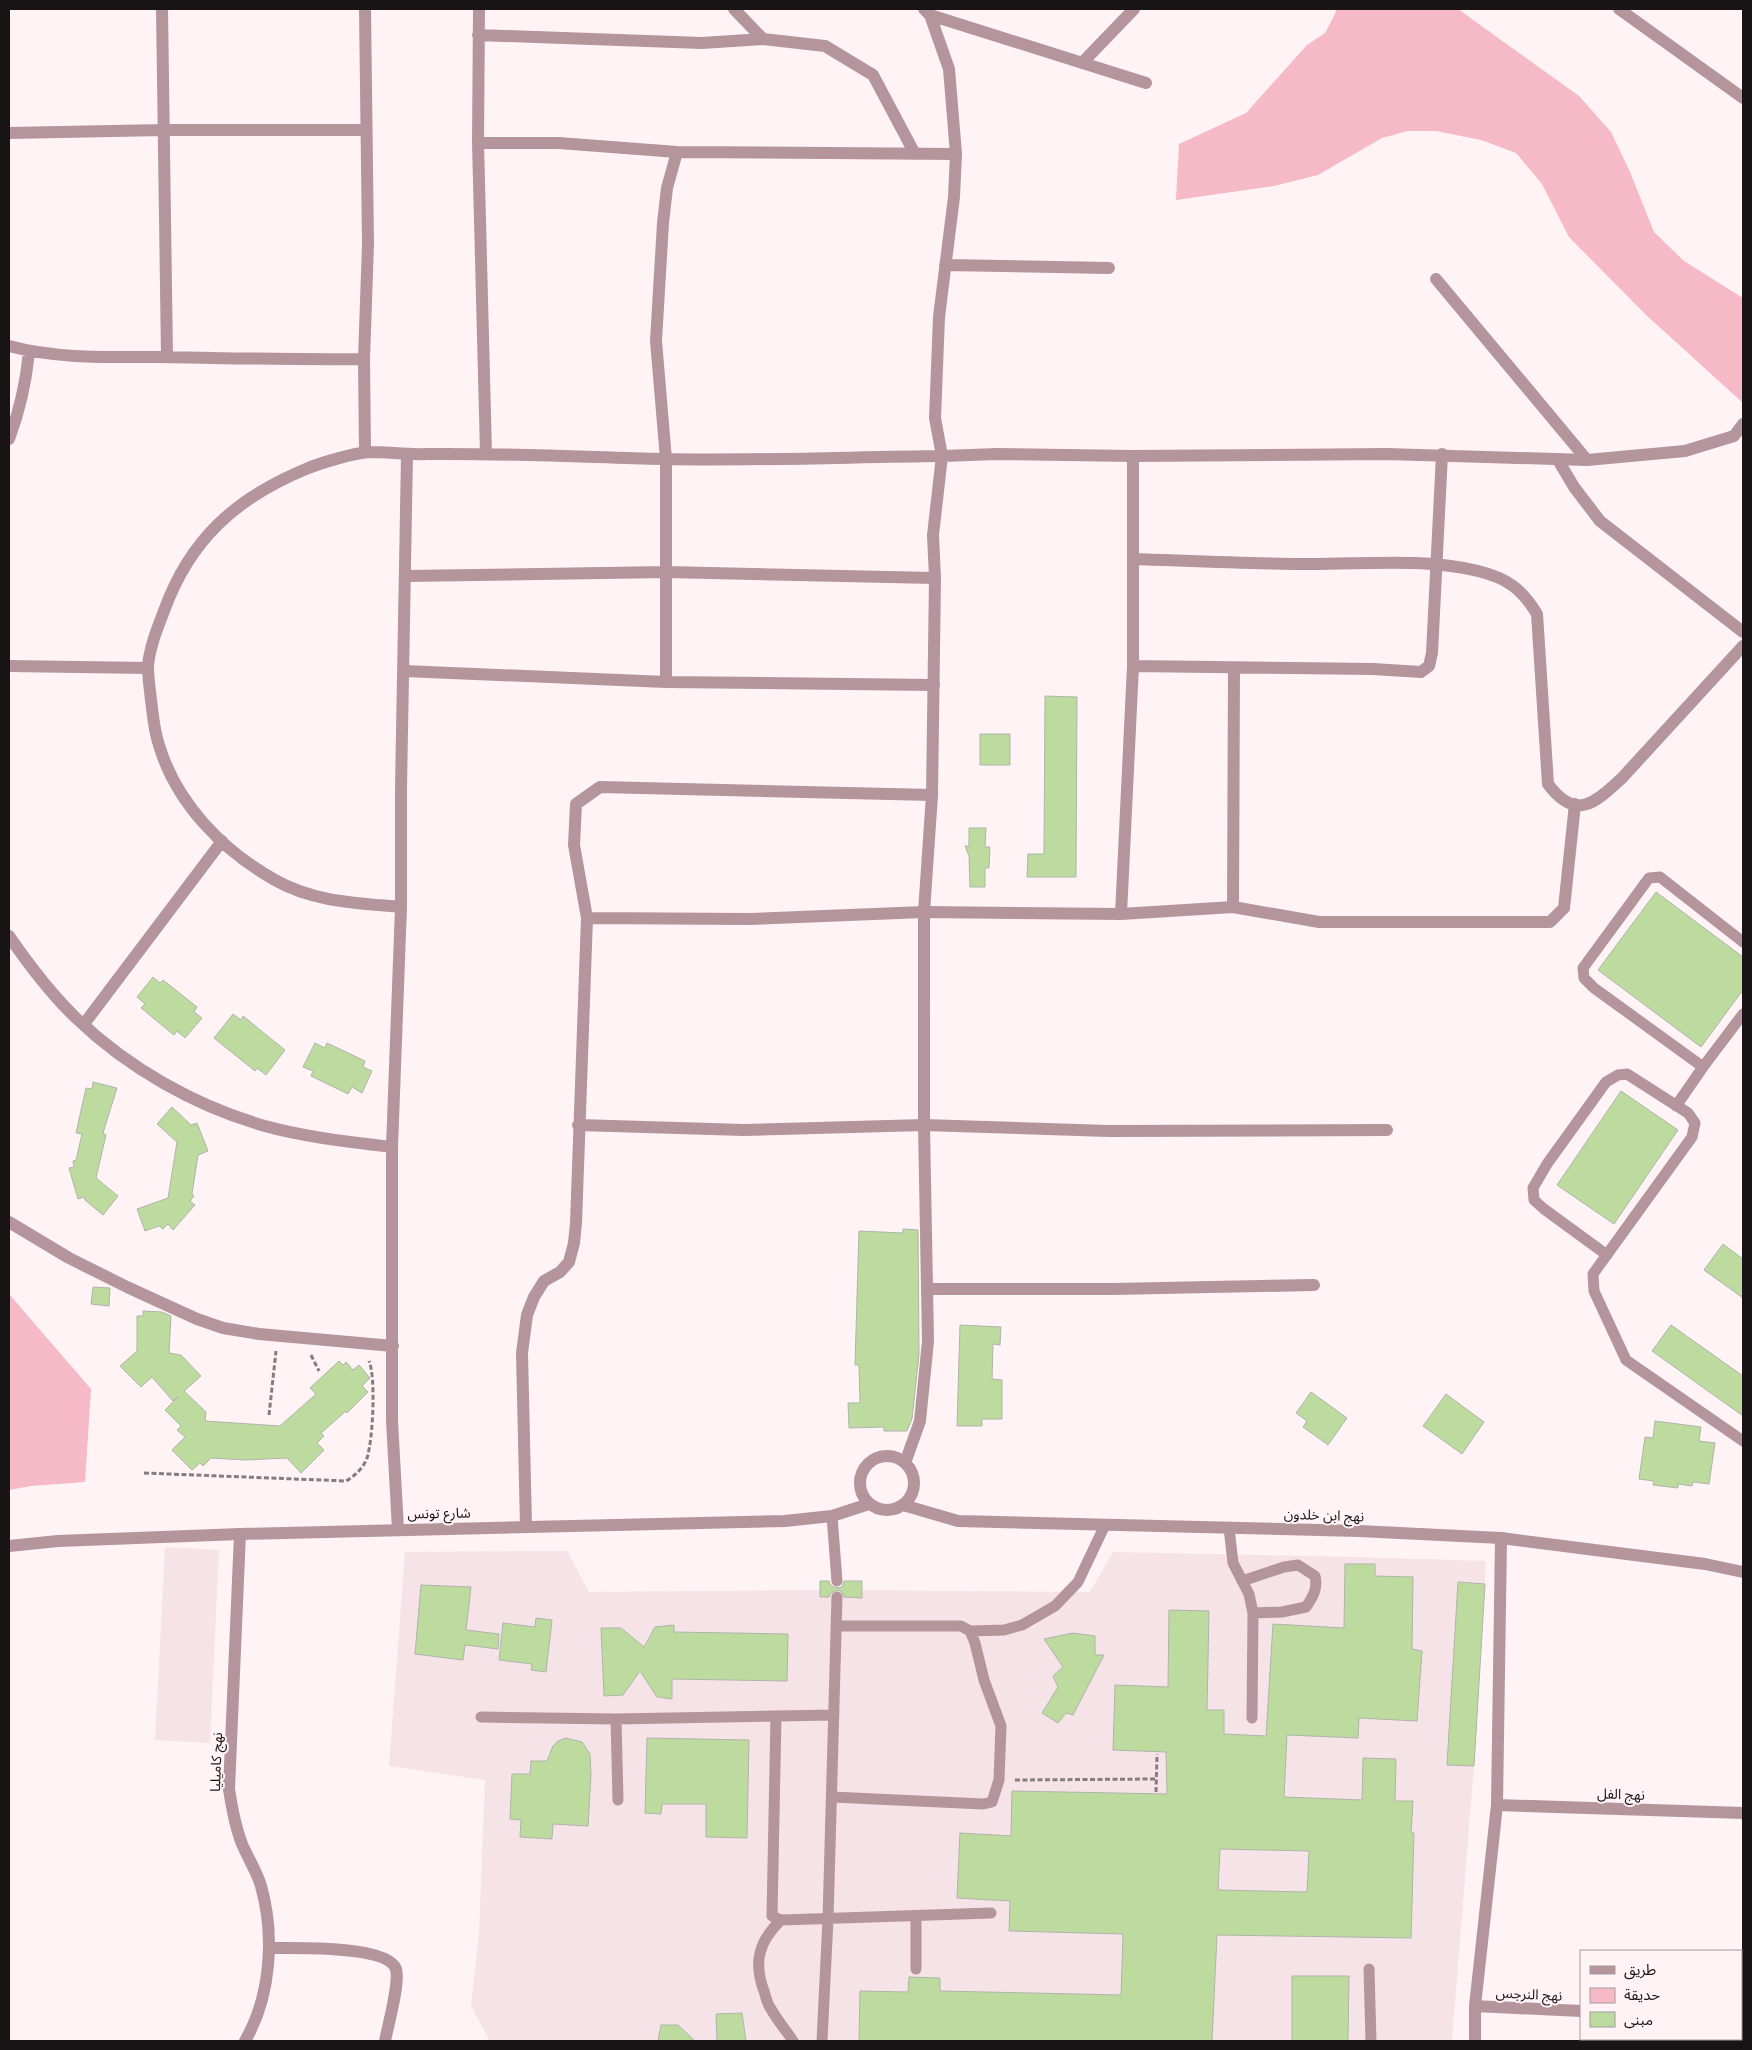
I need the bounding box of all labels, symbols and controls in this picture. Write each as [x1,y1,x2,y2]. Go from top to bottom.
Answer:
street label: شارع تونس [407,1503,471,1525]
street label: نهج ابن خلدون [1283,1505,1365,1527]
street label: نهج كاميليا [206,1732,228,1792]
street label: نهج الفل [1597,1784,1645,1806]
legend [1580,1950,1742,2040]
text: طريق [1624,1960,1656,1980]
street label: نهج النرجس [1495,1983,1563,2007]
text: حديقة [1624,1985,1660,2004]
text: مبنى [1624,2010,1653,2029]

